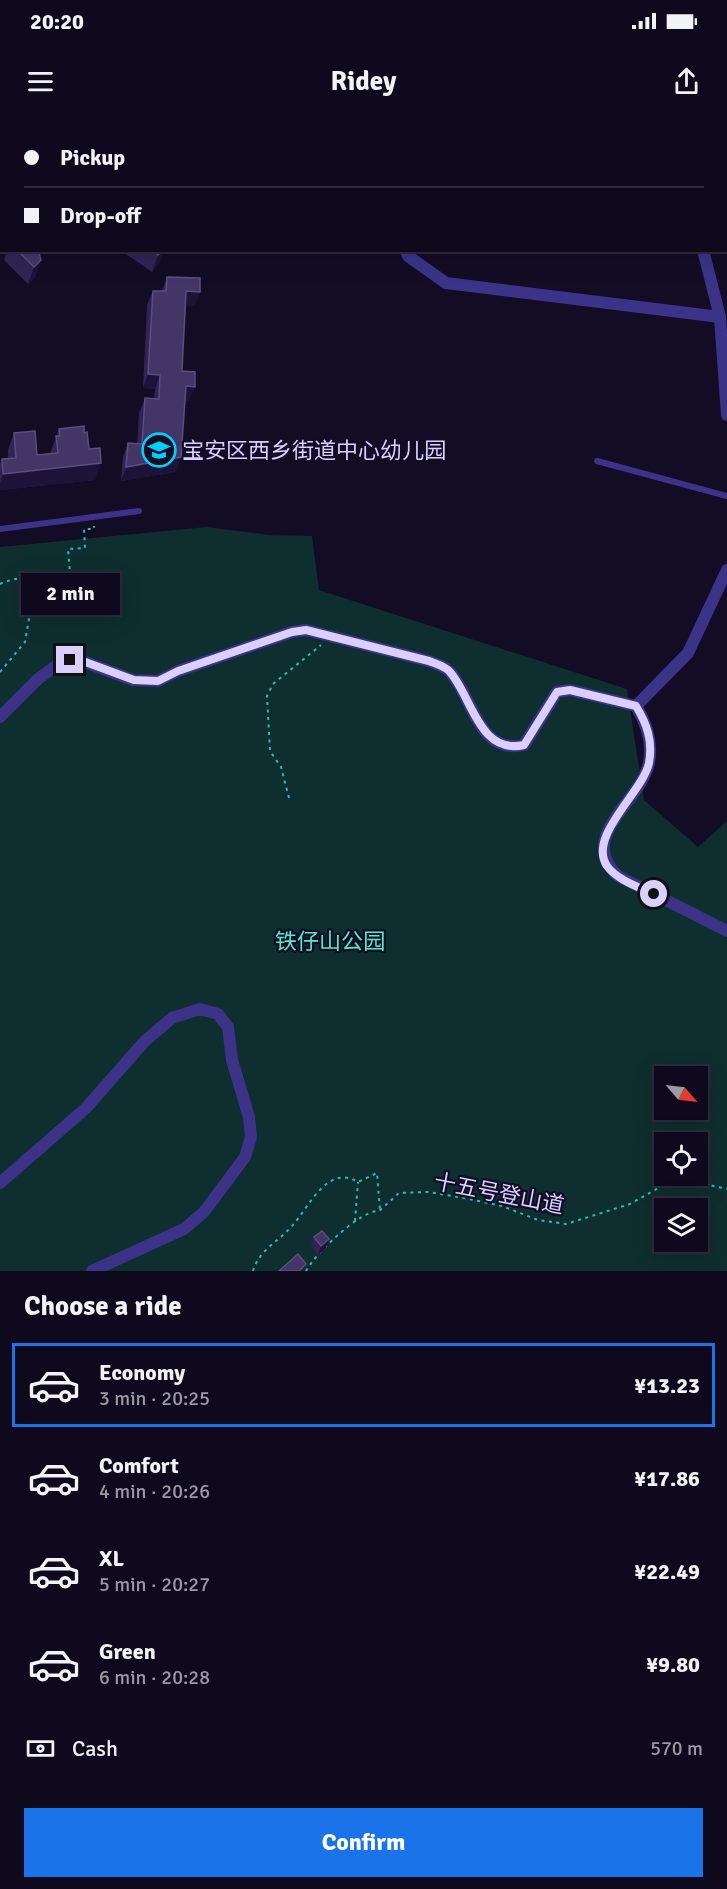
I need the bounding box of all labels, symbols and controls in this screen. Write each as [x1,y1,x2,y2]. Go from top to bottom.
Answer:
text: 20:20 [30,8,84,35]
icon: menu [24,65,57,98]
text: Ridey [331,65,396,98]
icon: share [670,65,703,98]
text: Pickup [60,144,125,171]
text: Drop-off [60,202,141,229]
school or university icon: 宝安区西乡街道中心幼儿园 [141,432,177,468]
place label: 宝安区西乡街道中心幼儿园 [182,437,446,464]
callout: 2 min [20,573,119,615]
text: 2 min [46,581,95,606]
route end [56,646,83,673]
route start [640,880,667,907]
park label: 铁仔山公园 [275,928,385,955]
north arrow [654,1066,708,1120]
map controls [654,1066,708,1252]
button: locate [654,1132,708,1186]
street label: 十五号登山道 [432,1168,566,1219]
button: layers [654,1198,708,1252]
text: Choose a ride [24,1290,182,1323]
icon: car [27,1358,81,1412]
text: Economy [99,1359,185,1386]
text: ¥13.23 [634,1372,700,1399]
text: 3 min · 20:25 [99,1386,210,1411]
icon: car [27,1451,81,1505]
text: Comfort [99,1452,179,1479]
text: ¥17.86 [634,1465,700,1492]
text: 4 min · 20:26 [99,1479,210,1504]
icon: car [27,1544,81,1598]
text: XL [99,1545,124,1572]
text: ¥22.49 [634,1558,700,1585]
text: 5 min · 20:27 [99,1572,210,1597]
icon: car [27,1637,81,1691]
text: Green [99,1638,156,1665]
text: ¥9.80 [646,1651,700,1678]
text: 6 min · 20:28 [99,1665,210,1690]
icon: cash [24,1732,57,1765]
text: Cash [72,1735,118,1762]
text: 570 m [650,1736,703,1761]
button: Confirm [24,1808,703,1877]

